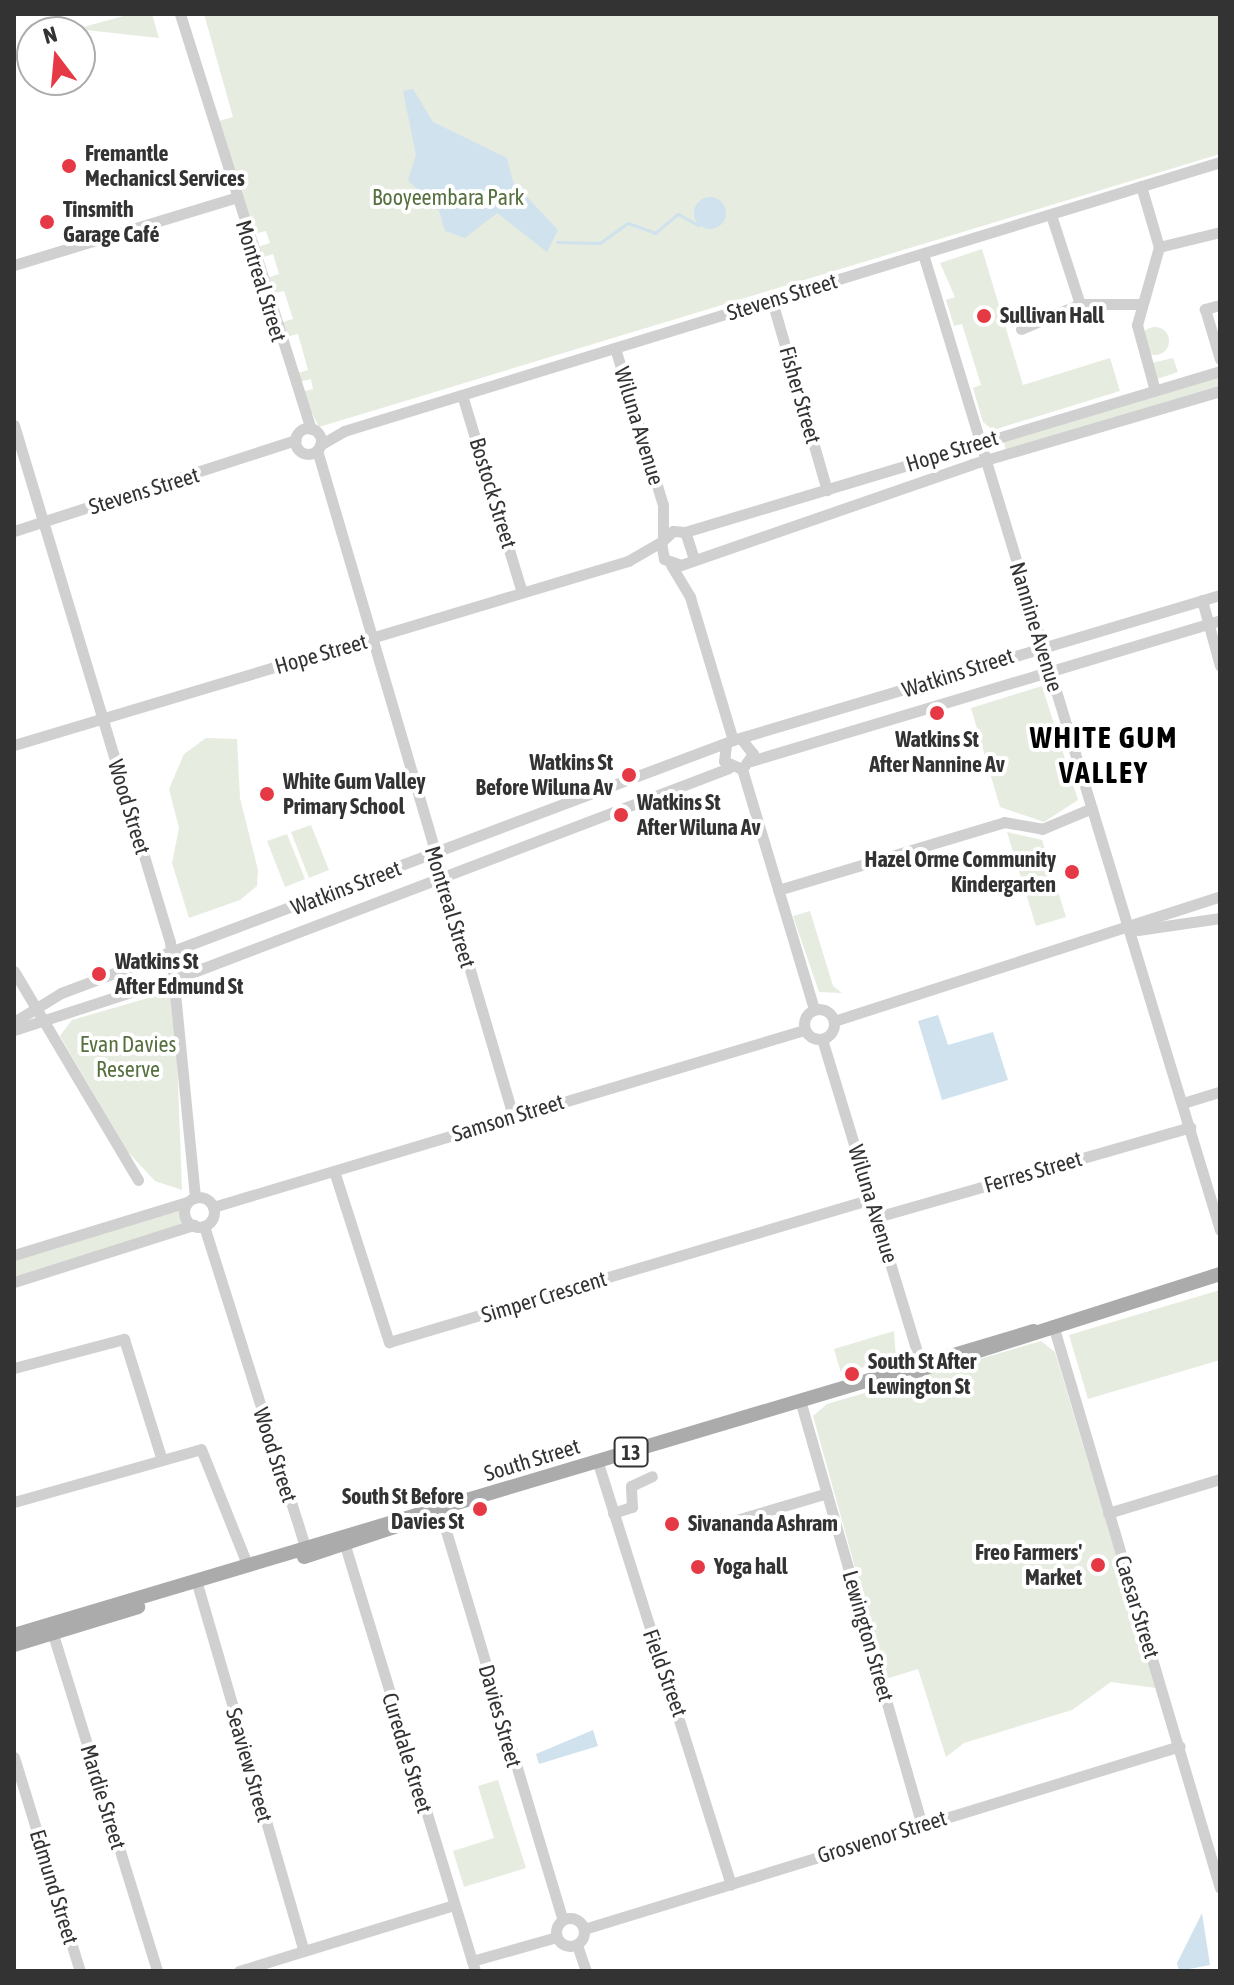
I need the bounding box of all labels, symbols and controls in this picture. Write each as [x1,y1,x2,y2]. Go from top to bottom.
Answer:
north arrow [16,16,96,96]
text: N [40,21,60,49]
place label: Fremantle Mechanicsl Services [85,140,245,192]
marker: Fremantle Mechanicsl Services [60,157,78,175]
park label: Booyeembara Park [372,185,524,211]
place label: Tinsmith Garage Café [63,196,159,248]
marker: Tinsmith Garage Café [38,213,56,231]
street label: Montreal Street [230,217,292,345]
street label: Stevens Street [724,268,840,326]
place label: Sullivan Hall [1000,303,1104,329]
marker: Sullivan Hall [975,307,993,325]
street label: Fisher Street [774,343,826,447]
street label: Wiluna Avenue [609,364,669,488]
street label: Hope Street [903,425,1001,477]
street label: Bostock Street [464,435,522,551]
street label: Stevens Street [86,462,202,520]
street label: Nannine Avenue [1004,559,1068,695]
street label: Hope Street [272,628,370,680]
street label: Watkins Street [899,643,1017,703]
marker: Watkins St After Nannine Av [928,704,946,722]
district label: WHITE GUM VALLEY [1030,719,1178,790]
place label: Watkins St After Nannine Av [869,726,1005,778]
place label: Watkins St Before Wiluna Av [475,749,613,800]
street label: Wood Street [102,756,156,858]
marker: Watkins St Before Wiluna Av [620,766,638,784]
place label: White Gum Valley Primary School [283,768,426,820]
marker: White Gum Valley Primary School [258,785,276,803]
place label: Watkins St After Wiluna Av [637,789,761,840]
marker: Watkins St After Wiluna Av [612,806,630,824]
street label: Montreal Street [419,843,481,971]
place label: Hazel Orme Community Kindergarten [865,846,1056,898]
street label: Watkins Street [287,855,405,921]
marker: Hazel Orme Community Kindergarten [1063,863,1081,881]
place label: Watkins St After Edmund St [115,948,243,1000]
marker: Watkins St After Edmund St [90,965,108,983]
park label: Evan Davies Reserve [80,1031,176,1082]
street label: Samson Street [449,1089,567,1147]
street label: Wiluna Avenue [843,1142,903,1266]
street label: Ferres Street [981,1145,1085,1199]
street label: Simper Crescent [478,1265,610,1329]
place label: South St After Lewington St [868,1348,976,1400]
marker: South St After Lewington St [843,1365,861,1383]
street label: Wood Street [247,1404,303,1506]
street label: South Street [481,1433,583,1487]
road number: 13 [613,1436,649,1468]
place label: South St Before Davies St [342,1483,464,1534]
marker: South St Before Davies St [471,1500,489,1518]
place label: Sivananda Ashram [688,1511,838,1537]
marker: Sivananda Ashram [663,1515,681,1533]
place label: Freo Farmers' Market [975,1539,1082,1590]
street label: Caesar Street [1109,1553,1165,1661]
place label: Yoga hall [714,1554,788,1580]
marker: Freo Farmers' Market [1089,1556,1107,1574]
marker: Yoga hall [689,1558,707,1576]
street label: Lewington Street [837,1567,899,1705]
street label: Field Street [637,1626,693,1720]
street label: Davies Street [473,1662,527,1770]
street label: Curedale Street [376,1690,438,1816]
street label: Seaview Street [220,1705,278,1825]
street label: Mardie Street [75,1741,131,1853]
street label: Grosvenor Street [814,1805,950,1869]
street label: Edmund Street [24,1826,84,1948]

